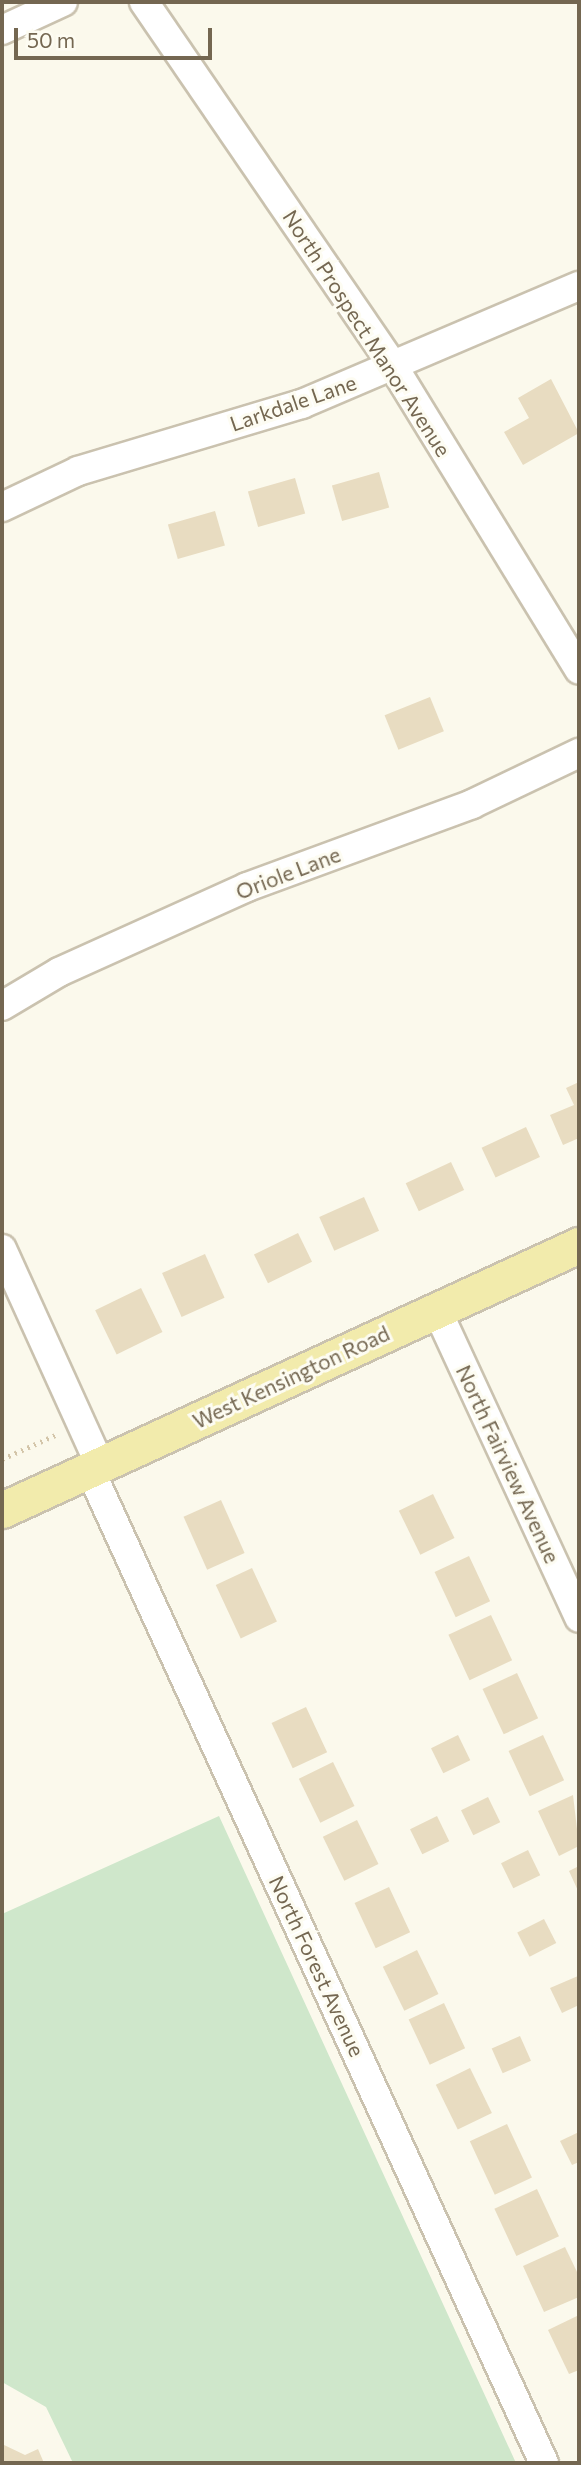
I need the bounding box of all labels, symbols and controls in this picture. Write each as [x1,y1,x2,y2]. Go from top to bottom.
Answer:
scale bar [18,14,215,58]
text: 50 m [27,27,75,52]
street label: North Prospect Manor Avenue [278,205,456,461]
street label: Larkdale Lane [226,370,360,436]
street label: Oriole Lane [232,842,344,904]
street label: West Kensington Road [189,1320,393,1434]
street label: North Fairview Avenue [451,1361,565,1567]
street label: North Forest Avenue [264,1871,370,2061]

